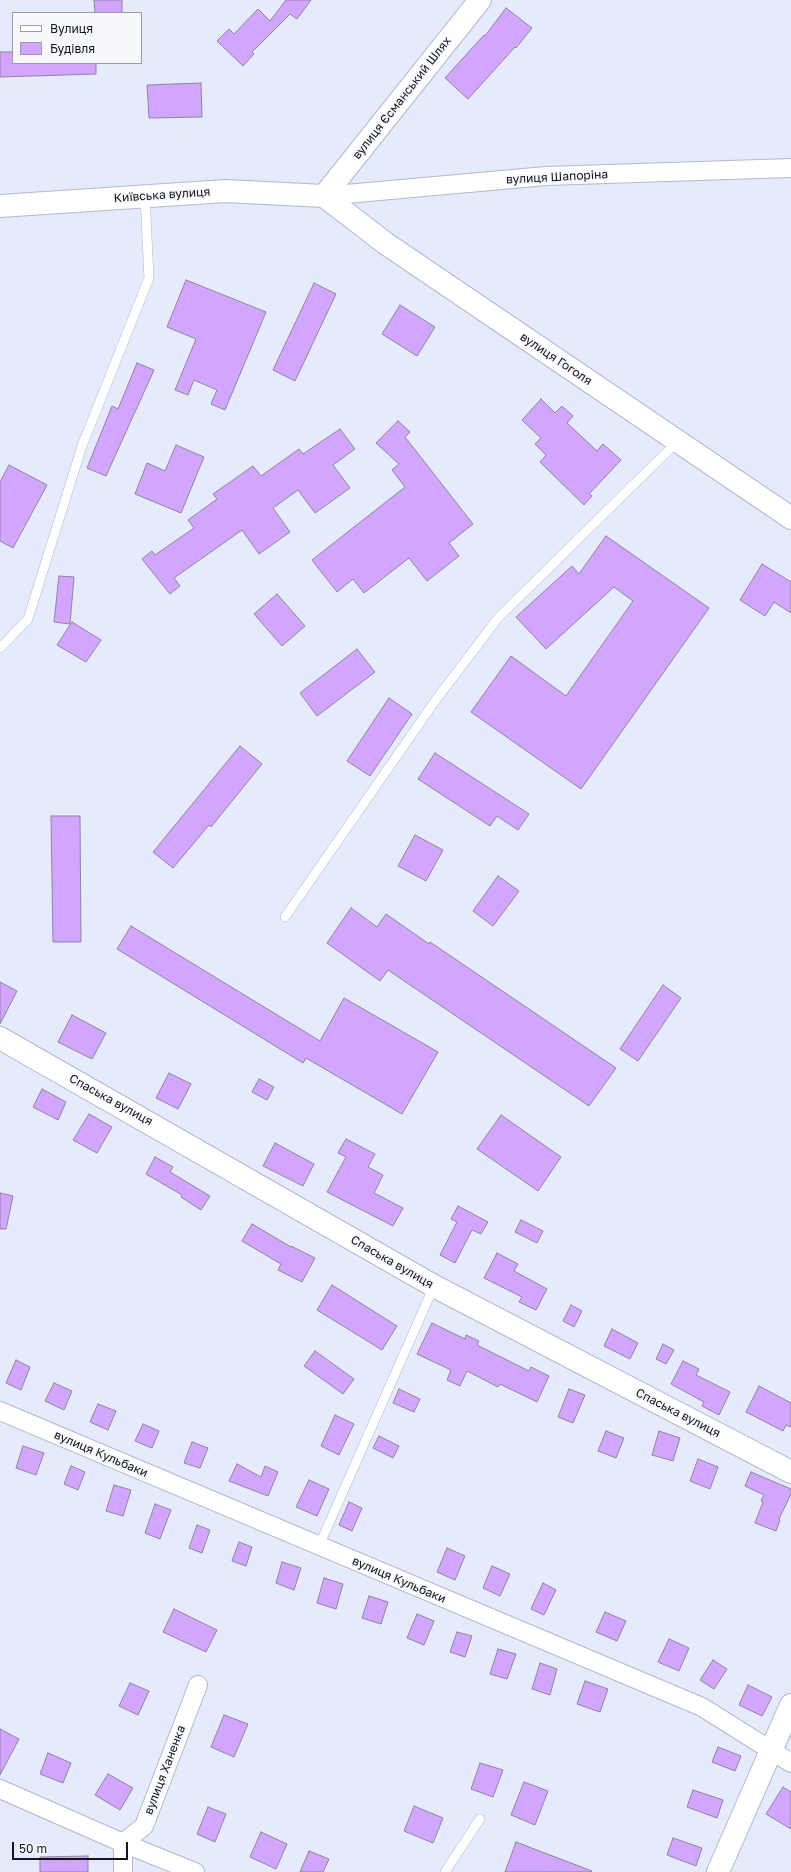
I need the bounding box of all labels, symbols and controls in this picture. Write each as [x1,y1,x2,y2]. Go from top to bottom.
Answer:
legend [12,12,142,64]
text: Вулиця [50,21,93,36]
street label: вулиця Єсманський Шлях [350,34,454,162]
text: Будівля [50,41,95,56]
street label: вулиця Шапоріна [506,167,608,187]
street label: Київська вулиця [113,184,211,206]
street label: вулиця Гоголя [517,330,595,388]
street label: Спаська вулиця [67,1071,155,1129]
street label: Спаська вулиця [348,1232,436,1292]
street label: Спаська вулиця [633,1385,723,1441]
street label: вулиця Кульбаки [52,1428,150,1480]
street label: вулиця Кульбаки [350,1554,448,1606]
street label: вулиця Ханенка [141,1723,189,1817]
scale bar [14,1834,130,1860]
text: 50 m [19,1841,47,1856]

